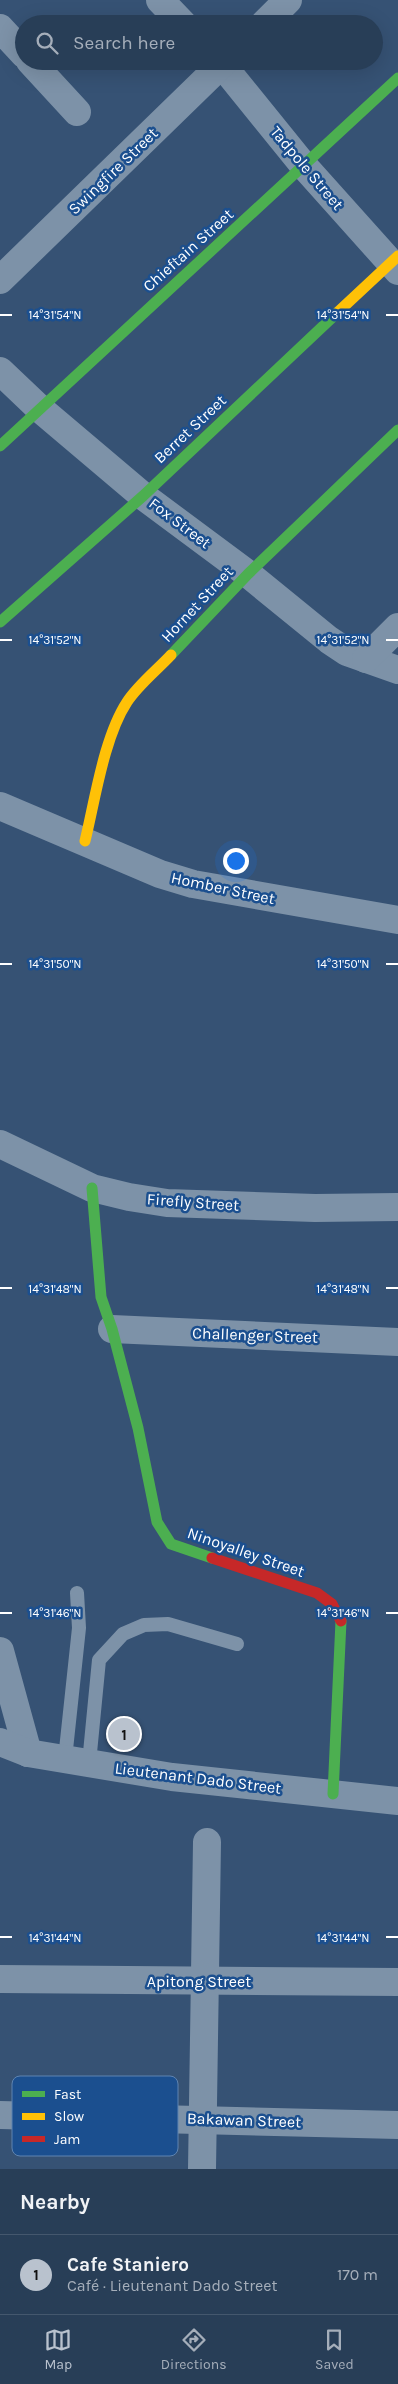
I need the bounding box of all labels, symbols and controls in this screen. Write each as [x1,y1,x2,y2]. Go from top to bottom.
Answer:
search box [15,15,383,70]
icon: search [33,29,61,57]
text: Search here [73,32,175,54]
street label: Tadpole Street [266,122,348,214]
street label: Swingfire Street [64,124,162,218]
street label: Chieftain Street [139,204,237,296]
text: 14°31'54"N [29,308,81,322]
text: 14°31'54"N [317,308,369,322]
street label: Berret Street [150,391,230,467]
street label: Fox Street [145,494,215,552]
street label: Hornet Street [157,562,237,646]
text: 14°31'52"N [28,633,82,647]
text: 14°31'52"N [316,633,370,647]
your location [223,848,249,874]
street label: Homber Street [169,868,277,908]
text: 14°31'50"N [28,957,82,971]
text: 14°31'50"N [316,957,370,971]
street label: Firefly Street [146,1189,240,1215]
text: 14°31'48"N [28,1282,82,1296]
text: 14°31'48"N [316,1282,370,1296]
street label: Challenger Street [192,1323,318,1347]
street label: Ninoyalley Street [185,1523,307,1581]
text: 14°31'46"N [29,1606,81,1620]
text: 14°31'46"N [317,1606,369,1620]
pin: 1 [108,1715,140,1753]
street label: Lieutenant Dado Street [114,1758,282,1798]
text: 14°31'44"N [29,1931,81,1945]
text: 14°31'44"N [317,1931,369,1945]
street label: Apitong Street [147,1972,251,1991]
legend [12,2076,178,2156]
text: Fast [54,2086,81,2103]
text: Slow [54,2108,84,2125]
street label: Bakawan Street [187,2109,301,2131]
text: Jam [54,2131,80,2148]
text: Nearby [20,2190,90,2214]
text: Cafe Staniero [67,2254,189,2276]
text: 1 [33,2265,39,2284]
text: 170 m [337,2265,378,2284]
text: Café · Lieutenant Dado Street [67,2276,277,2295]
tab: Map [44,2326,72,2373]
tab: Directions [161,2326,227,2373]
tab: Saved [315,2326,354,2373]

